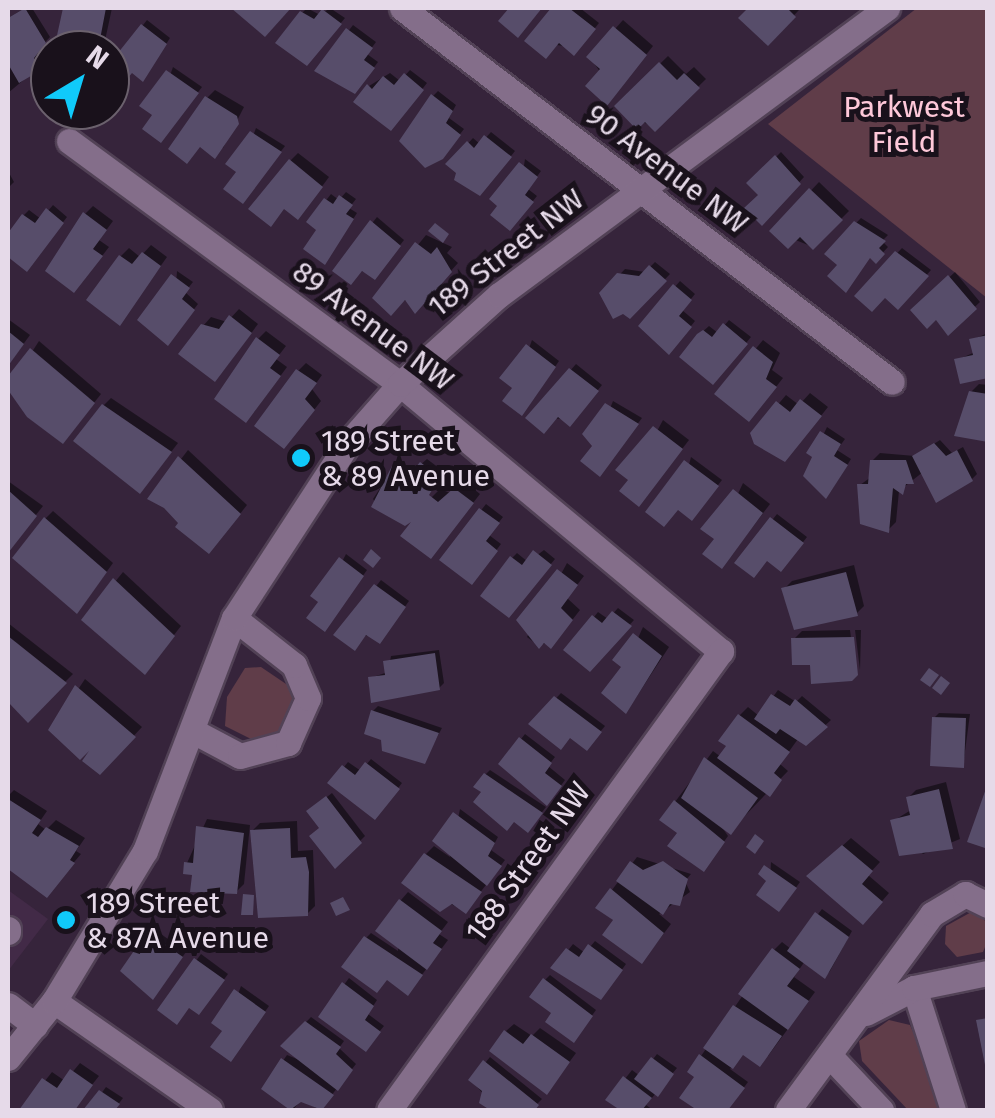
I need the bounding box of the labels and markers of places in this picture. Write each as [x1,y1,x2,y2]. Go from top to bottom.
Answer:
place label: 189 Street & 89 Avenue [321,423,490,494]
marker: 189 Street & 89 Avenue [290,447,312,469]
place label: 189 Street & 87A Avenue [86,885,269,956]
marker: 189 Street & 87A Avenue [55,909,77,931]

